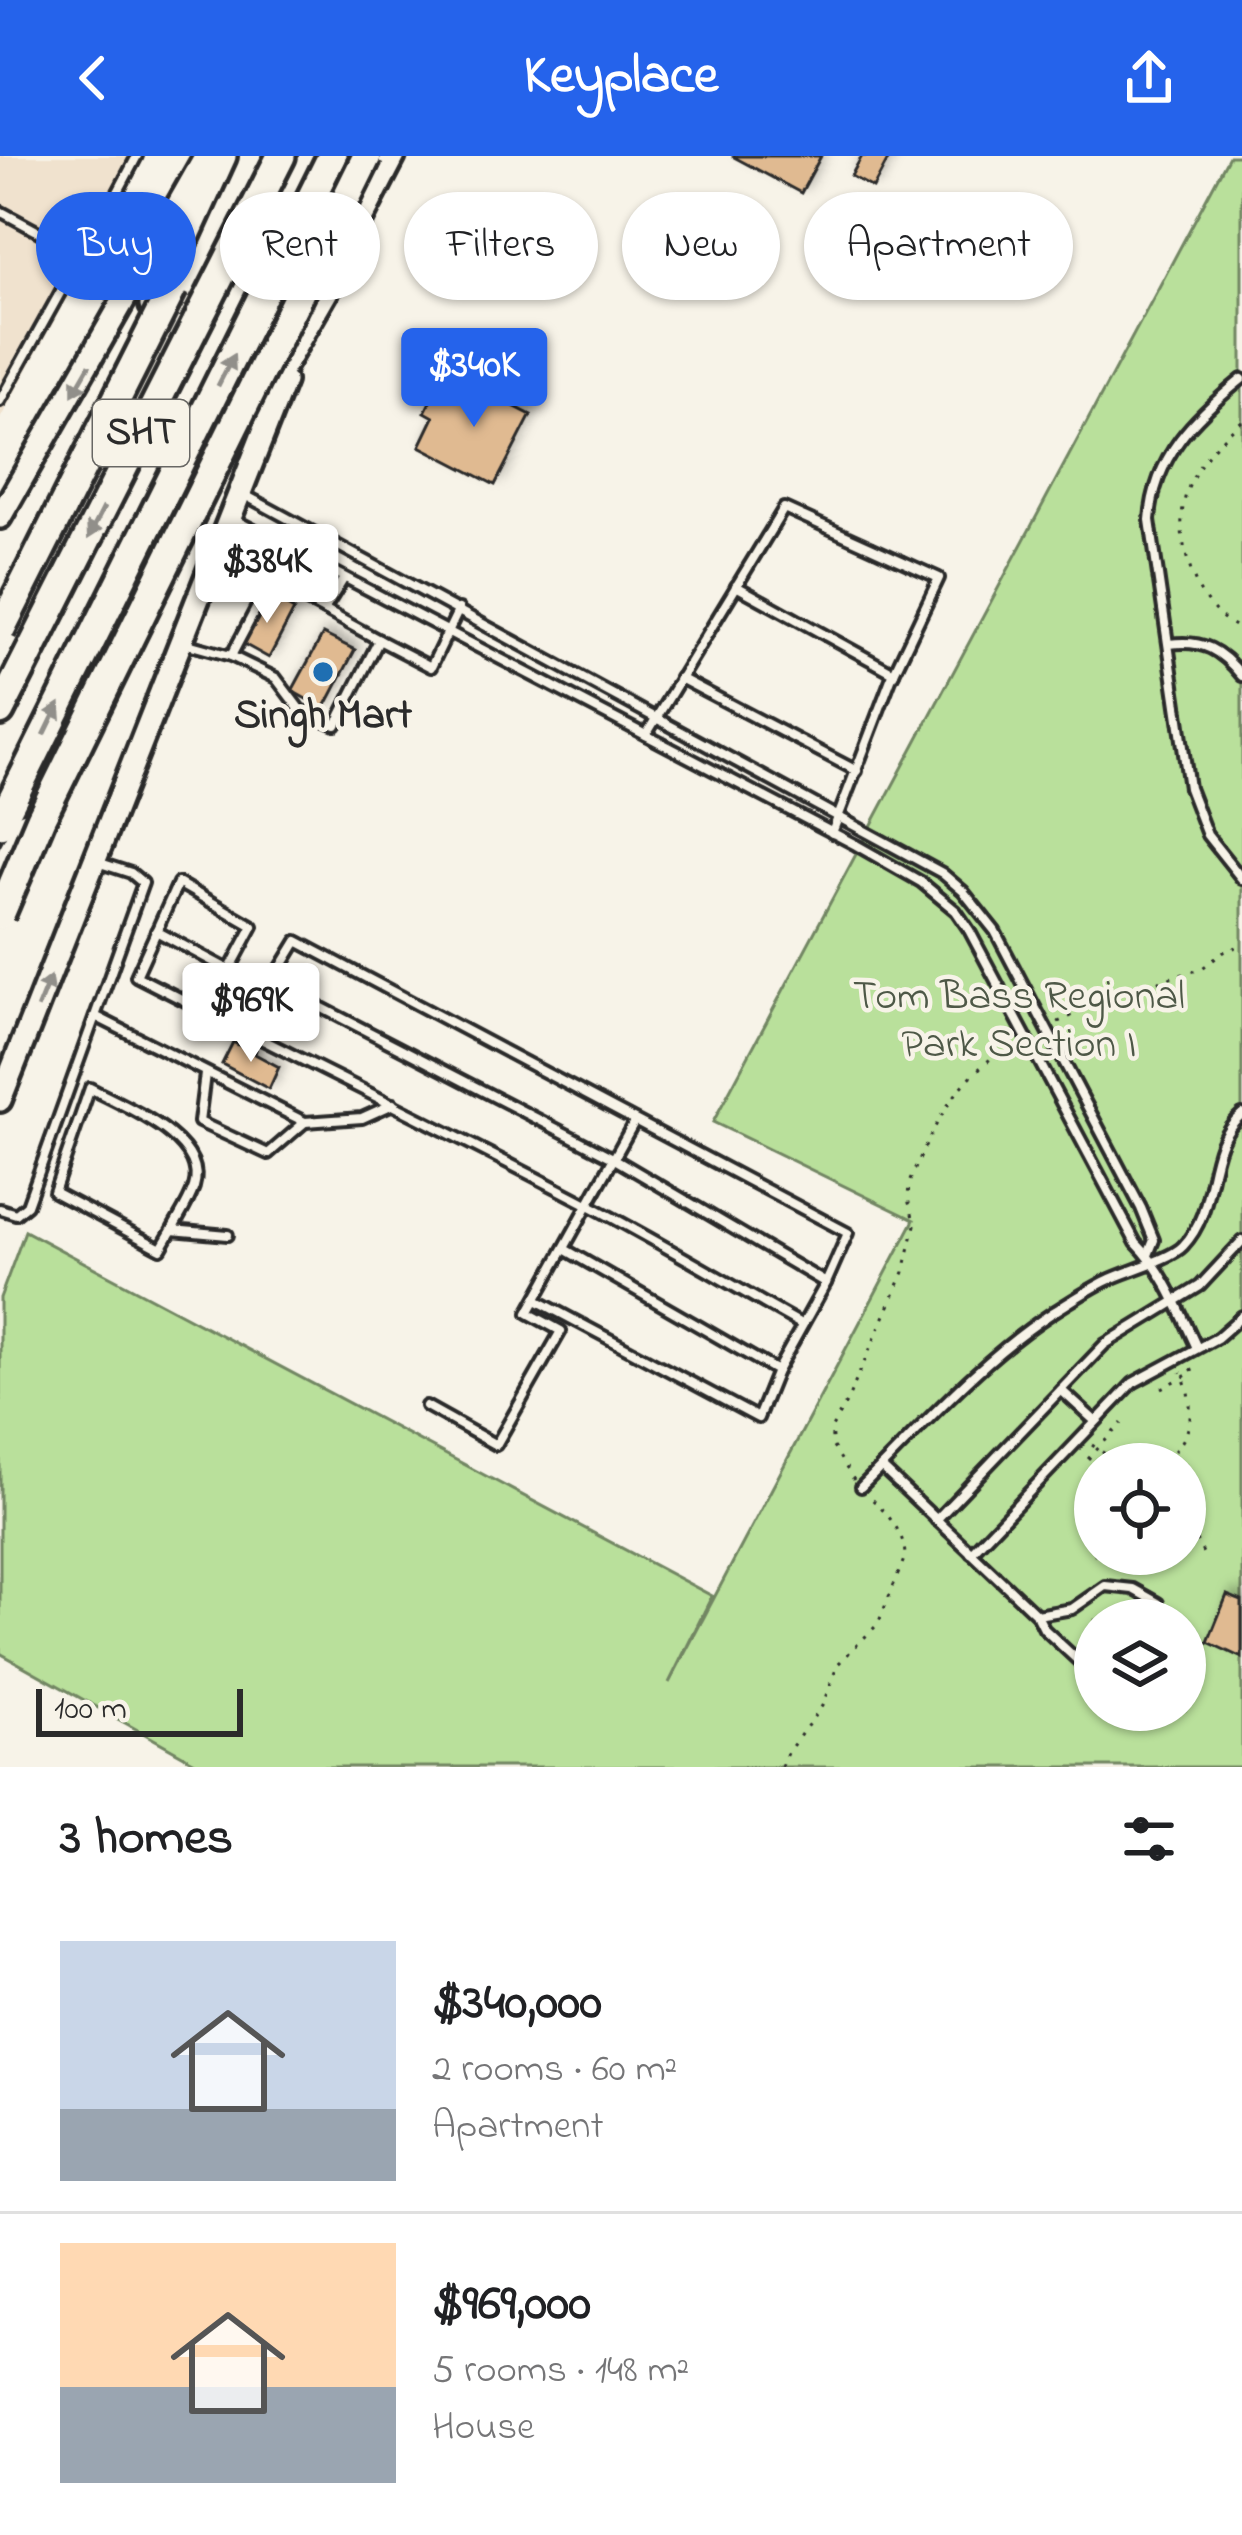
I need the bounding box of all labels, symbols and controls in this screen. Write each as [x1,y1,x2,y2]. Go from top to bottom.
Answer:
text: Keyplace [524,39,718,117]
icon: back [60,45,126,111]
icon: share [1116,45,1182,111]
chip: Buy [36,192,196,300]
chip: Rent [220,192,380,300]
chip: Filters [404,192,598,300]
chip: New [622,192,780,300]
chip: Apartment [804,192,1073,300]
pin: $340K [390,328,558,430]
text: $340K [428,338,520,395]
one-way arrow [215,353,235,387]
one-way arrow [71,363,92,398]
road number: SHT [93,400,189,466]
one-way arrow [86,505,106,540]
pin: $384K [183,524,351,626]
text: $384K [222,534,312,591]
marker: Singh Mart [310,659,336,685]
place label: Singh Mart [234,686,413,748]
one-way arrow [42,701,62,736]
pin: $969K [167,963,335,1065]
park label: Tom Bass Regional Park Section I [853,967,1185,1076]
one-way arrow [36,973,55,1009]
text: $969K [209,973,293,1030]
map controls [1074,1443,1206,1731]
button: locate [1074,1443,1206,1575]
button: layers [1074,1599,1206,1731]
scale bar [36,1683,243,1736]
text: 100 m [54,1686,127,1734]
text: 3 homes [60,1802,233,1877]
icon: filters [1116,1806,1182,1872]
text: $340,000 [432,1967,602,2042]
icon: home [156,1989,300,2133]
text: 2 rooms · 60 m² [432,2042,677,2099]
text: Apartment [432,2099,604,2156]
text: $969,000 [432,2268,591,2343]
icon: home [156,2291,300,2435]
text: 5 rooms · 148 m² [432,2343,689,2400]
text: House [432,2400,534,2457]

